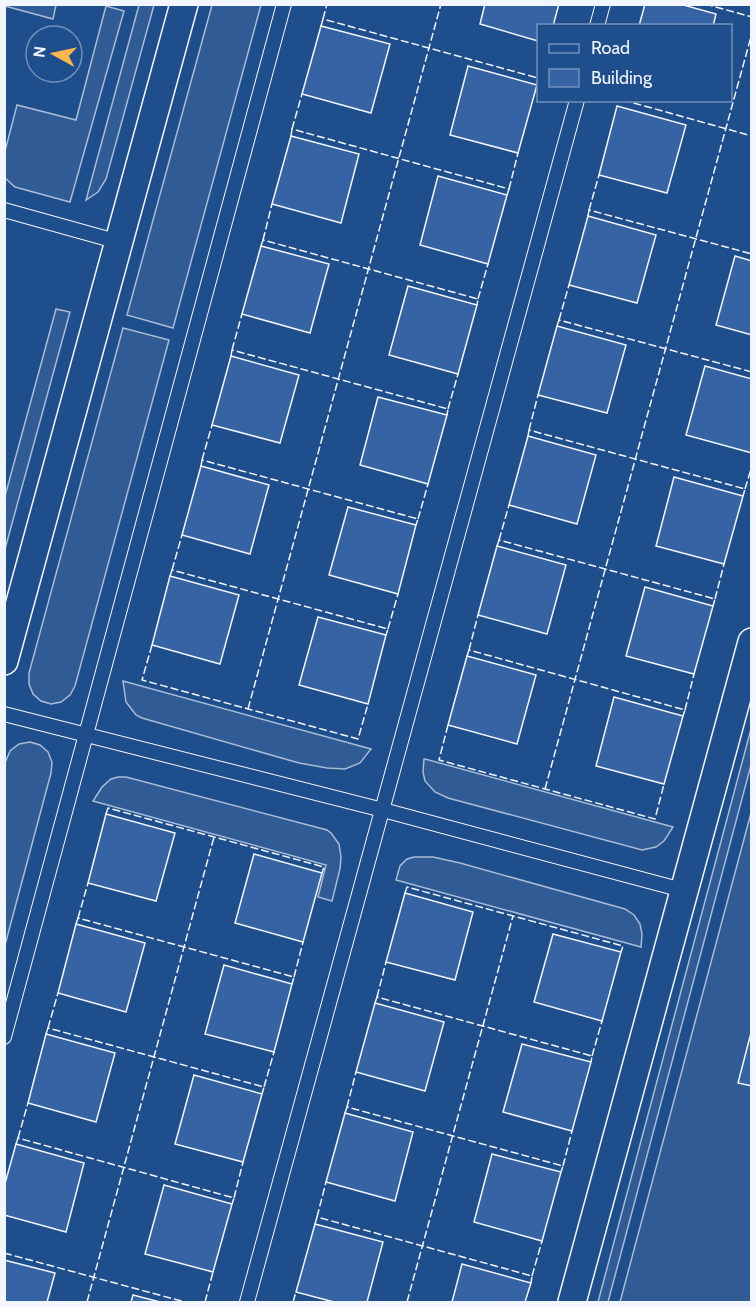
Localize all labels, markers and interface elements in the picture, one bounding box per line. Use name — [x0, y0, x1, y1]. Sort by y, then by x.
north arrow — [24, 24, 84, 84]
legend — [537, 24, 732, 102]
text: Road — [591, 37, 630, 59]
text: N — [29, 45, 50, 59]
text: Building — [591, 67, 653, 89]

